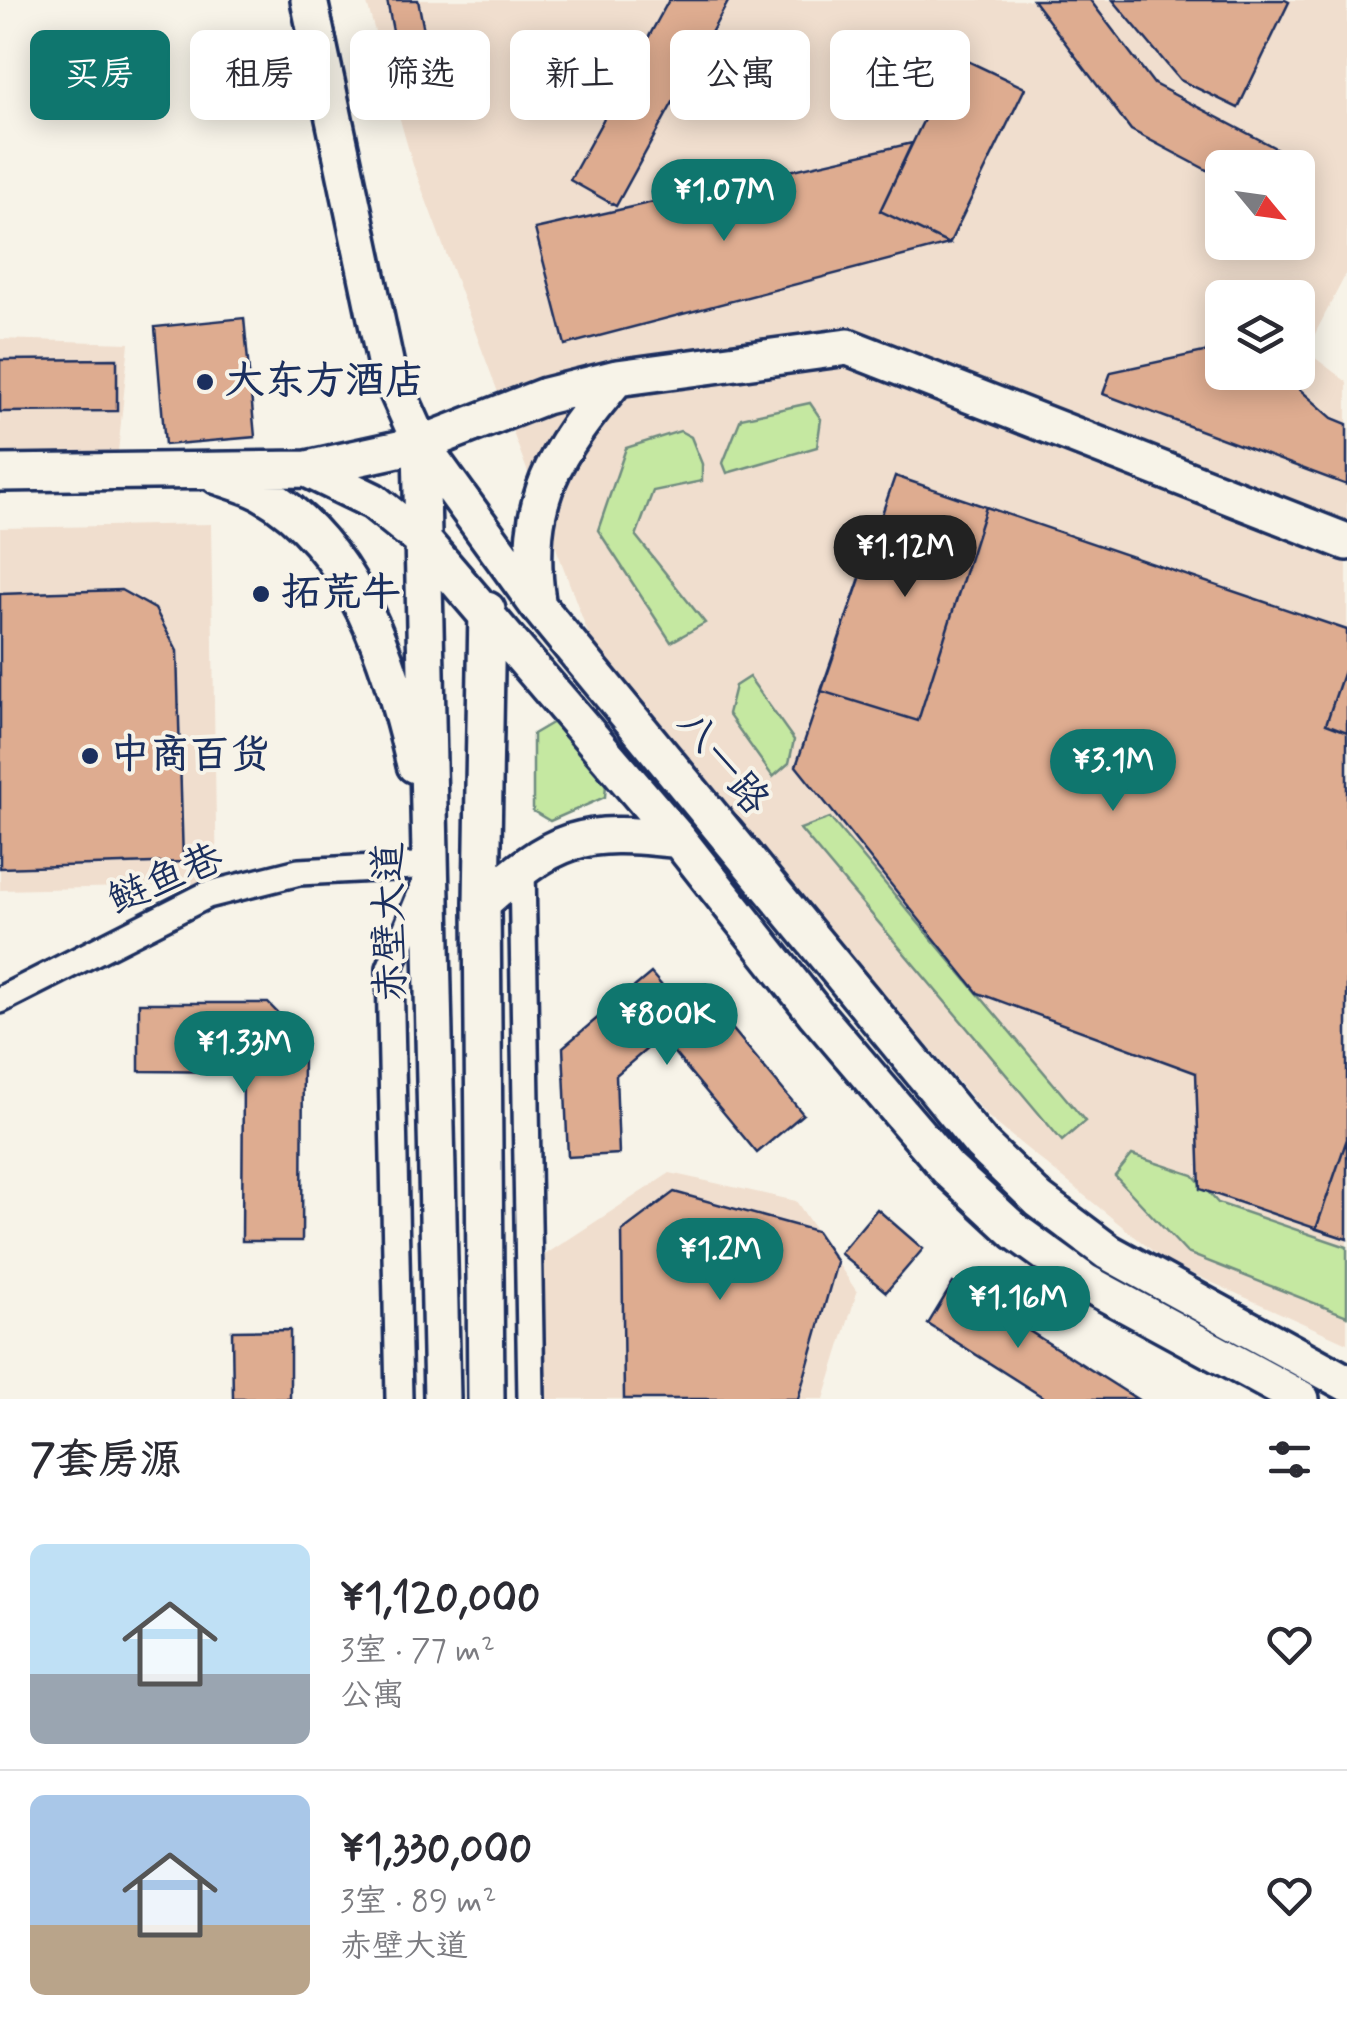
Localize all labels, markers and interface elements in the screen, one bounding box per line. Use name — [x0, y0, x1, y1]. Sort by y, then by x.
chip: 买房 — [30, 30, 170, 120]
chip: 租房 — [190, 30, 330, 120]
chip: 筛选 — [350, 30, 490, 120]
chip: 新上 — [510, 30, 650, 120]
chip: 公寓 — [670, 30, 810, 120]
chip: 住宅 — [830, 30, 970, 120]
north arrow — [1205, 150, 1315, 260]
map controls — [1205, 150, 1315, 390]
pin: ¥1.07M — [643, 159, 805, 244]
text: ¥1.07M — [673, 170, 775, 212]
button: layers — [1205, 280, 1315, 390]
place label: 大东方酒店 — [225, 356, 425, 408]
marker: 大东方酒店 — [194, 371, 216, 393]
pin: ¥1.12M — [824, 515, 986, 600]
text: ¥1.12M — [856, 526, 954, 568]
place label: 拓荒牛 — [281, 568, 401, 620]
marker: 拓荒牛 — [250, 583, 272, 605]
street label: 八一路 — [664, 700, 780, 826]
pin: ¥3.1M — [1043, 729, 1183, 814]
place label: 中商百货 — [110, 730, 270, 782]
text: ¥3.1M — [1072, 740, 1154, 782]
marker: 中商百货 — [79, 745, 101, 767]
street label: 鲢鱼巷 — [101, 833, 231, 927]
street label: 赤壁大道 — [364, 842, 418, 1002]
pin: ¥800K — [597, 983, 737, 1068]
text: ¥800K — [619, 994, 715, 1036]
pin: ¥1.33M — [163, 1011, 325, 1096]
text: ¥1.33M — [196, 1022, 292, 1064]
pin: ¥1.2M — [650, 1218, 790, 1303]
text: ¥1.2M — [678, 1229, 762, 1271]
pin: ¥1.16M — [937, 1266, 1099, 1351]
text: ¥1.16M — [968, 1277, 1068, 1319]
icon: filters — [1262, 1432, 1317, 1487]
text: 7套房源 — [30, 1434, 182, 1489]
text: ¥1,120,000 — [340, 1572, 540, 1627]
icon: home — [110, 1584, 230, 1704]
icon: heart — [1262, 1617, 1317, 1672]
text: 3室 · 77 m² — [340, 1630, 495, 1672]
text: 公寓 — [340, 1675, 404, 1717]
text: ¥1,330,000 — [340, 1823, 532, 1878]
icon: home — [110, 1835, 230, 1955]
icon: heart — [1262, 1868, 1317, 1923]
text: 3室 · 89 m² — [340, 1881, 496, 1923]
text: 赤壁大道 — [340, 1926, 468, 1968]

